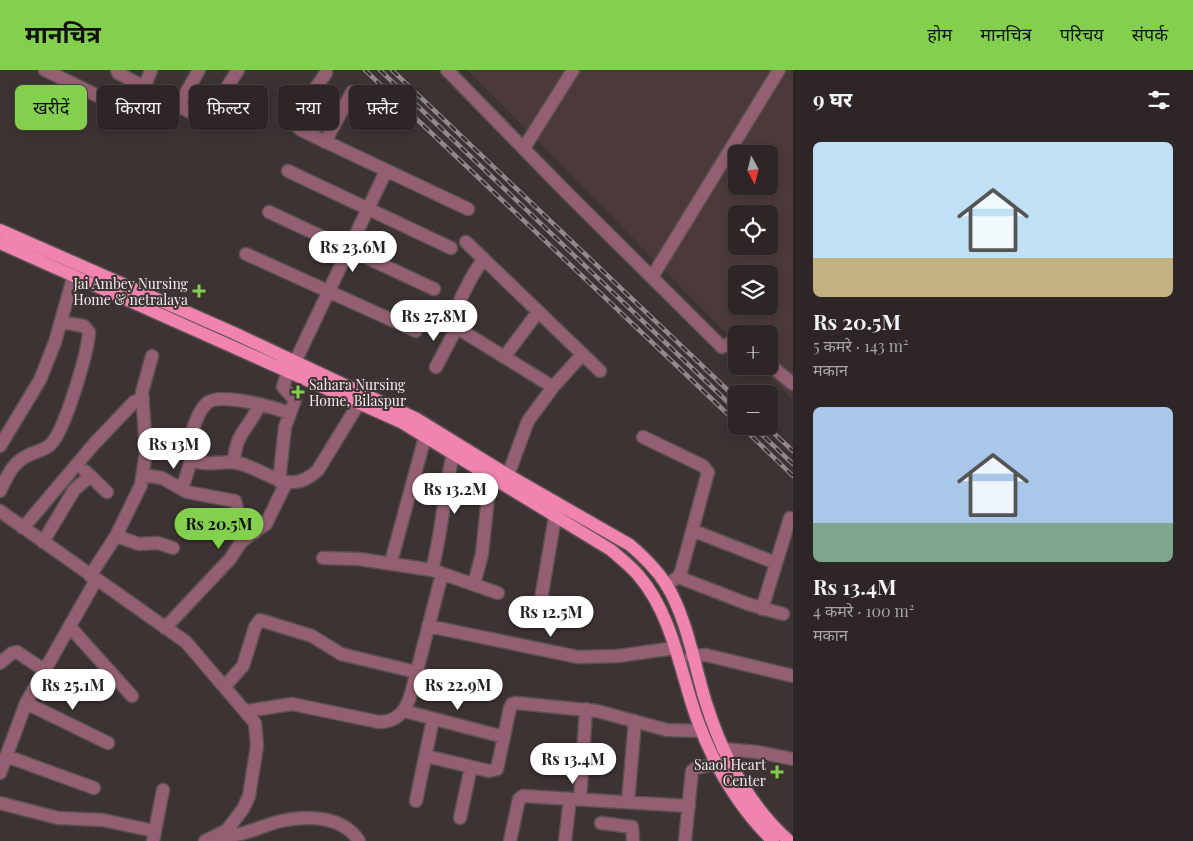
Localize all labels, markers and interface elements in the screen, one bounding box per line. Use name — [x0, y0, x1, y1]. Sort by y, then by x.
text: मानचित्र — [25, 17, 101, 49]
text: होम — [927, 22, 952, 46]
text: मानचित्र — [980, 22, 1032, 46]
text: परिचय — [1060, 22, 1104, 46]
text: संपर्क — [1132, 22, 1168, 46]
text: 9 घर — [813, 84, 852, 112]
chip: खरीदें — [15, 85, 87, 130]
chip: किराया — [97, 85, 179, 130]
chip: फ़िल्टर — [189, 85, 268, 130]
chip: नया — [278, 85, 339, 130]
chip: फ़्लैट — [349, 85, 416, 130]
icon: filters — [1145, 86, 1173, 114]
north arrow — [728, 145, 778, 195]
map controls — [728, 145, 778, 435]
icon: home — [948, 175, 1038, 265]
button: locate — [728, 205, 778, 255]
pin: Rs 23.6M — [301, 230, 405, 273]
text: Rs 23.6M — [320, 236, 386, 257]
button: layers — [728, 265, 778, 315]
place label: Jai Ambey Nursing Home & netralaya — [72, 274, 189, 309]
marker: Jai Ambey Nursing Home & netralaya — [192, 284, 206, 298]
pin: Rs 27.8M — [382, 300, 486, 342]
text: Rs 27.8M — [401, 305, 467, 326]
text: Rs 20.5M — [813, 307, 901, 335]
button: + — [728, 325, 778, 375]
text: 5 कमरे · 143 m² — [813, 335, 908, 356]
text: मकान — [813, 359, 848, 380]
place label: Sahara Nursing Home, Bilaspur — [309, 375, 407, 410]
marker: Sahara Nursing Home, Bilaspur — [291, 385, 305, 399]
button: − — [728, 385, 778, 435]
pin: Rs 13M — [133, 428, 215, 470]
text: Rs 13M — [149, 433, 199, 454]
icon: home — [948, 440, 1038, 530]
pin: Rs 13.2M — [403, 472, 507, 515]
text: Rs 13.2M — [423, 478, 487, 499]
pin: Rs 20.5M — [167, 508, 271, 550]
text: Rs 20.5M — [185, 513, 253, 534]
text: Rs 13.4M — [813, 572, 897, 600]
pin: Rs 12.5M — [499, 596, 603, 638]
text: 4 कमरे · 100 m² — [813, 600, 914, 621]
text: Rs 12.5M — [520, 601, 582, 622]
text: मकान — [813, 624, 848, 645]
pin: Rs 25.1M — [21, 668, 125, 711]
pin: Rs 22.9M — [406, 668, 510, 711]
text: Rs 25.1M — [41, 674, 105, 695]
text: Rs 22.9M — [425, 674, 491, 695]
pin: Rs 13.4M — [521, 742, 625, 785]
text: Rs 13.4M — [541, 748, 605, 769]
place label: Saaol Heart Center — [694, 755, 767, 790]
marker: Saaol Heart Center — [770, 765, 784, 779]

